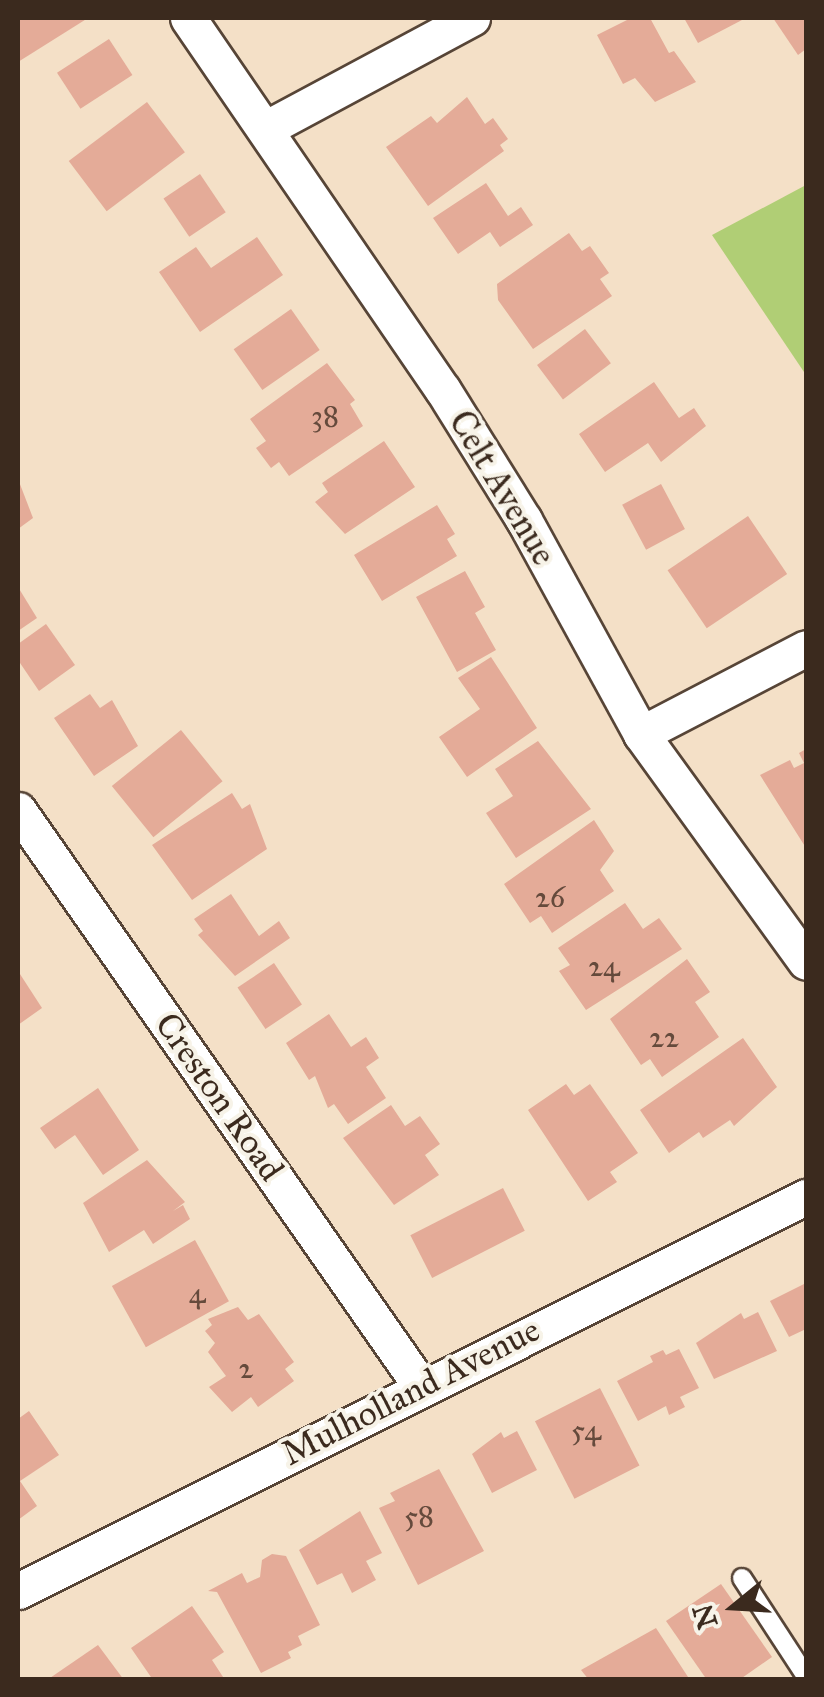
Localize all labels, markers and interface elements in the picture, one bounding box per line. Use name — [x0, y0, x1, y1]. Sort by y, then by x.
house number: 38 — [311, 398, 339, 434]
street label: Celt Avenue — [440, 403, 564, 573]
house number: 26 — [535, 879, 565, 915]
house number: 24 — [588, 948, 620, 984]
street label: Creston Road — [146, 1005, 292, 1189]
house number: 22 — [649, 1019, 679, 1055]
house number: 4 — [189, 1275, 205, 1311]
street label: Mulholland Avenue — [275, 1309, 547, 1475]
house number: 2 — [239, 1350, 253, 1386]
house number: 54 — [571, 1412, 601, 1448]
house number: 58 — [404, 1498, 434, 1534]
north arrow — [684, 1557, 784, 1657]
text: N — [685, 1600, 725, 1633]

